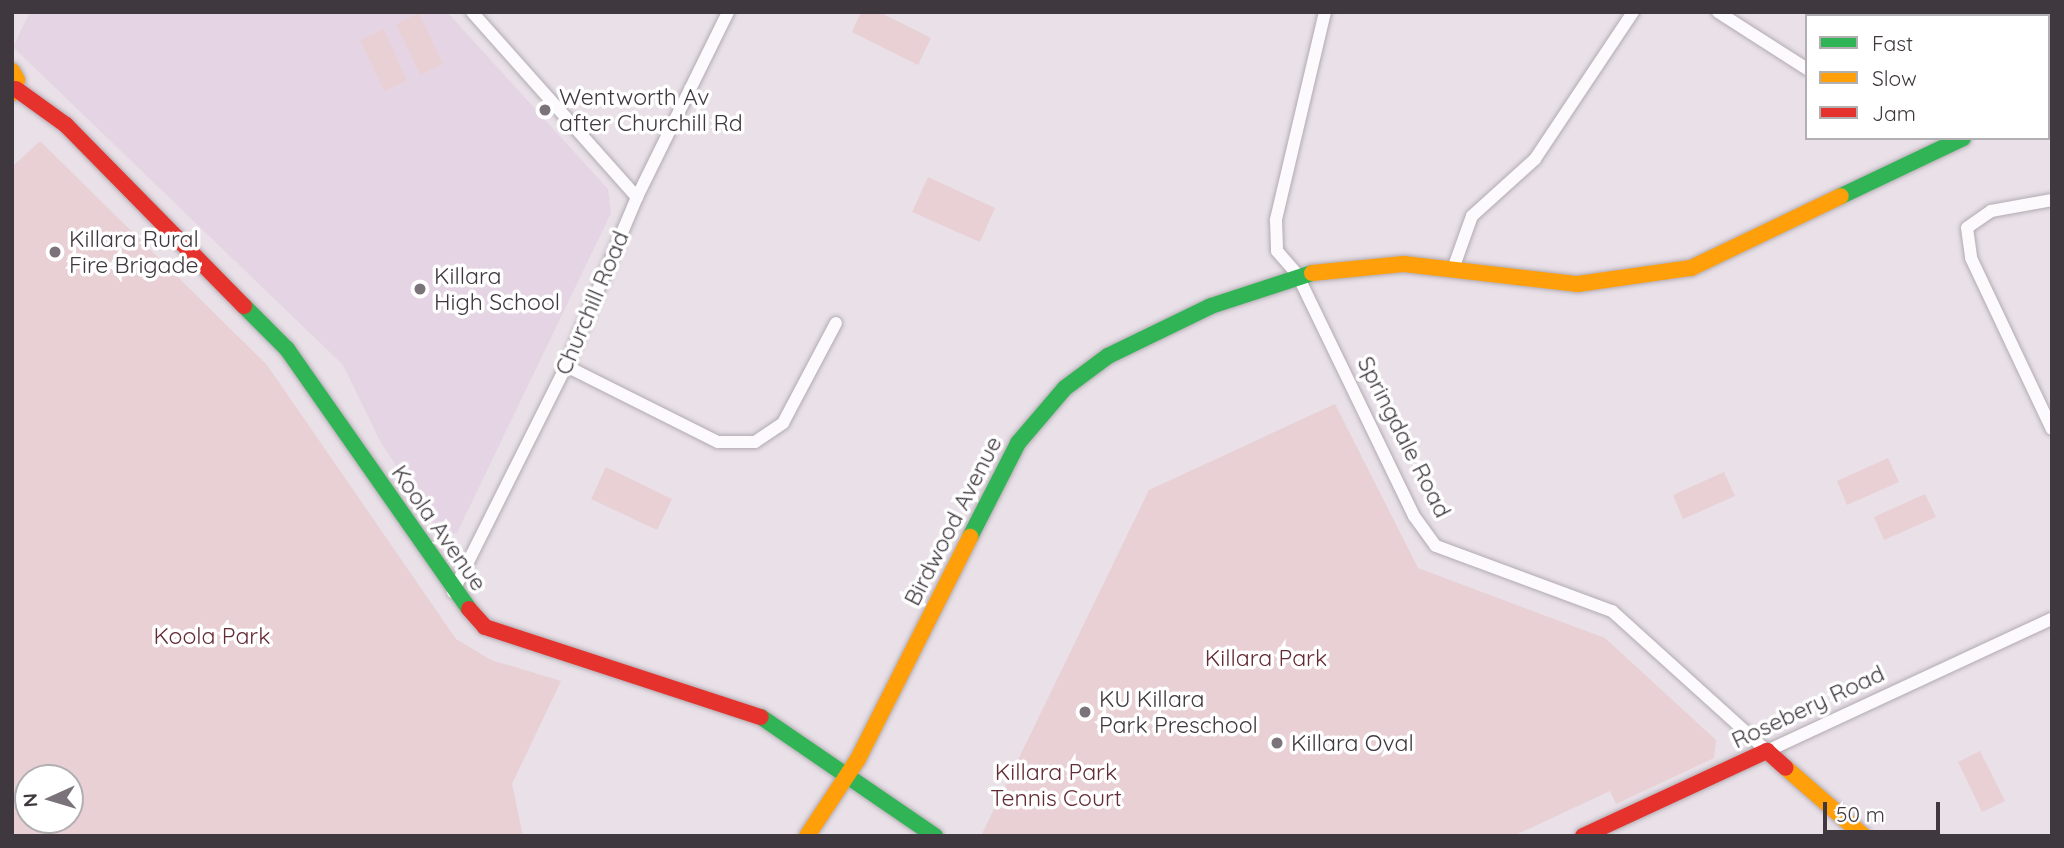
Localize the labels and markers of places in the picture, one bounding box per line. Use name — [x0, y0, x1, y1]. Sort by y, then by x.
place label: Wentworth Av after Churchill Rd — [559, 83, 743, 137]
marker: Wentworth Av after Churchill Rd — [537, 102, 553, 118]
place label: Killara Rural Fire Brigade — [69, 225, 199, 279]
marker: Killara Rural Fire Brigade — [47, 244, 63, 260]
place label: Killara High School — [434, 262, 560, 316]
marker: Killara High School — [412, 281, 428, 297]
place label: KU Killara Park Preschool — [1099, 685, 1258, 739]
marker: KU Killara Park Preschool — [1077, 704, 1093, 720]
place label: Killara Oval — [1291, 729, 1414, 757]
marker: Killara Oval — [1269, 735, 1285, 751]

